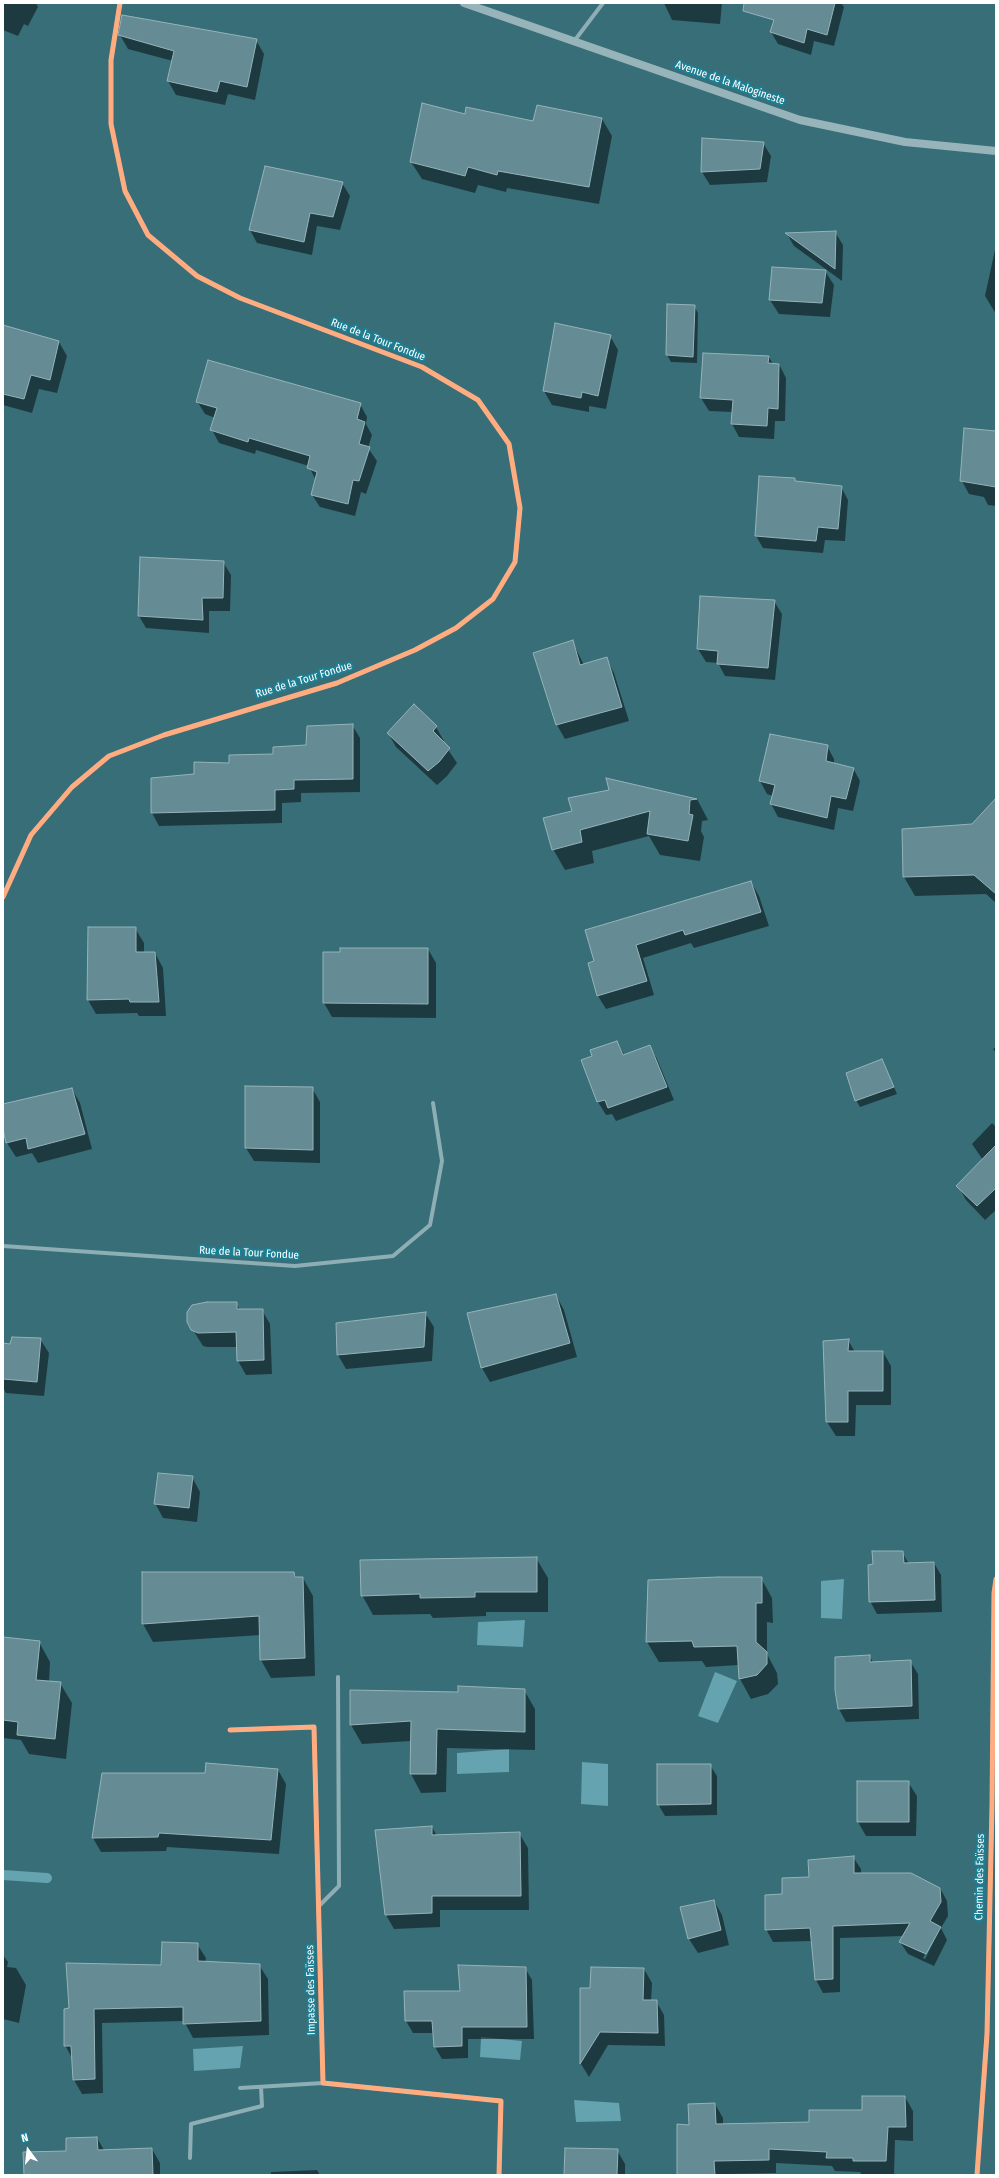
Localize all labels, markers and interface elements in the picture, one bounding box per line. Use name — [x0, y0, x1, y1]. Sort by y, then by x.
street label: Avenue de la Malogineste — [674, 58, 786, 108]
street label: Rue de la Tour Fondue — [329, 316, 427, 364]
street label: Rue de la Tour Fondue — [254, 659, 354, 701]
street label: Rue de la Tour Fondue — [199, 1244, 299, 1262]
street label: Chemin des Faïsses — [973, 1834, 987, 1920]
street label: Impasse des Faïsses — [304, 1945, 318, 2035]
north arrow — [8, 2130, 48, 2170]
text: N — [20, 2131, 30, 2145]

